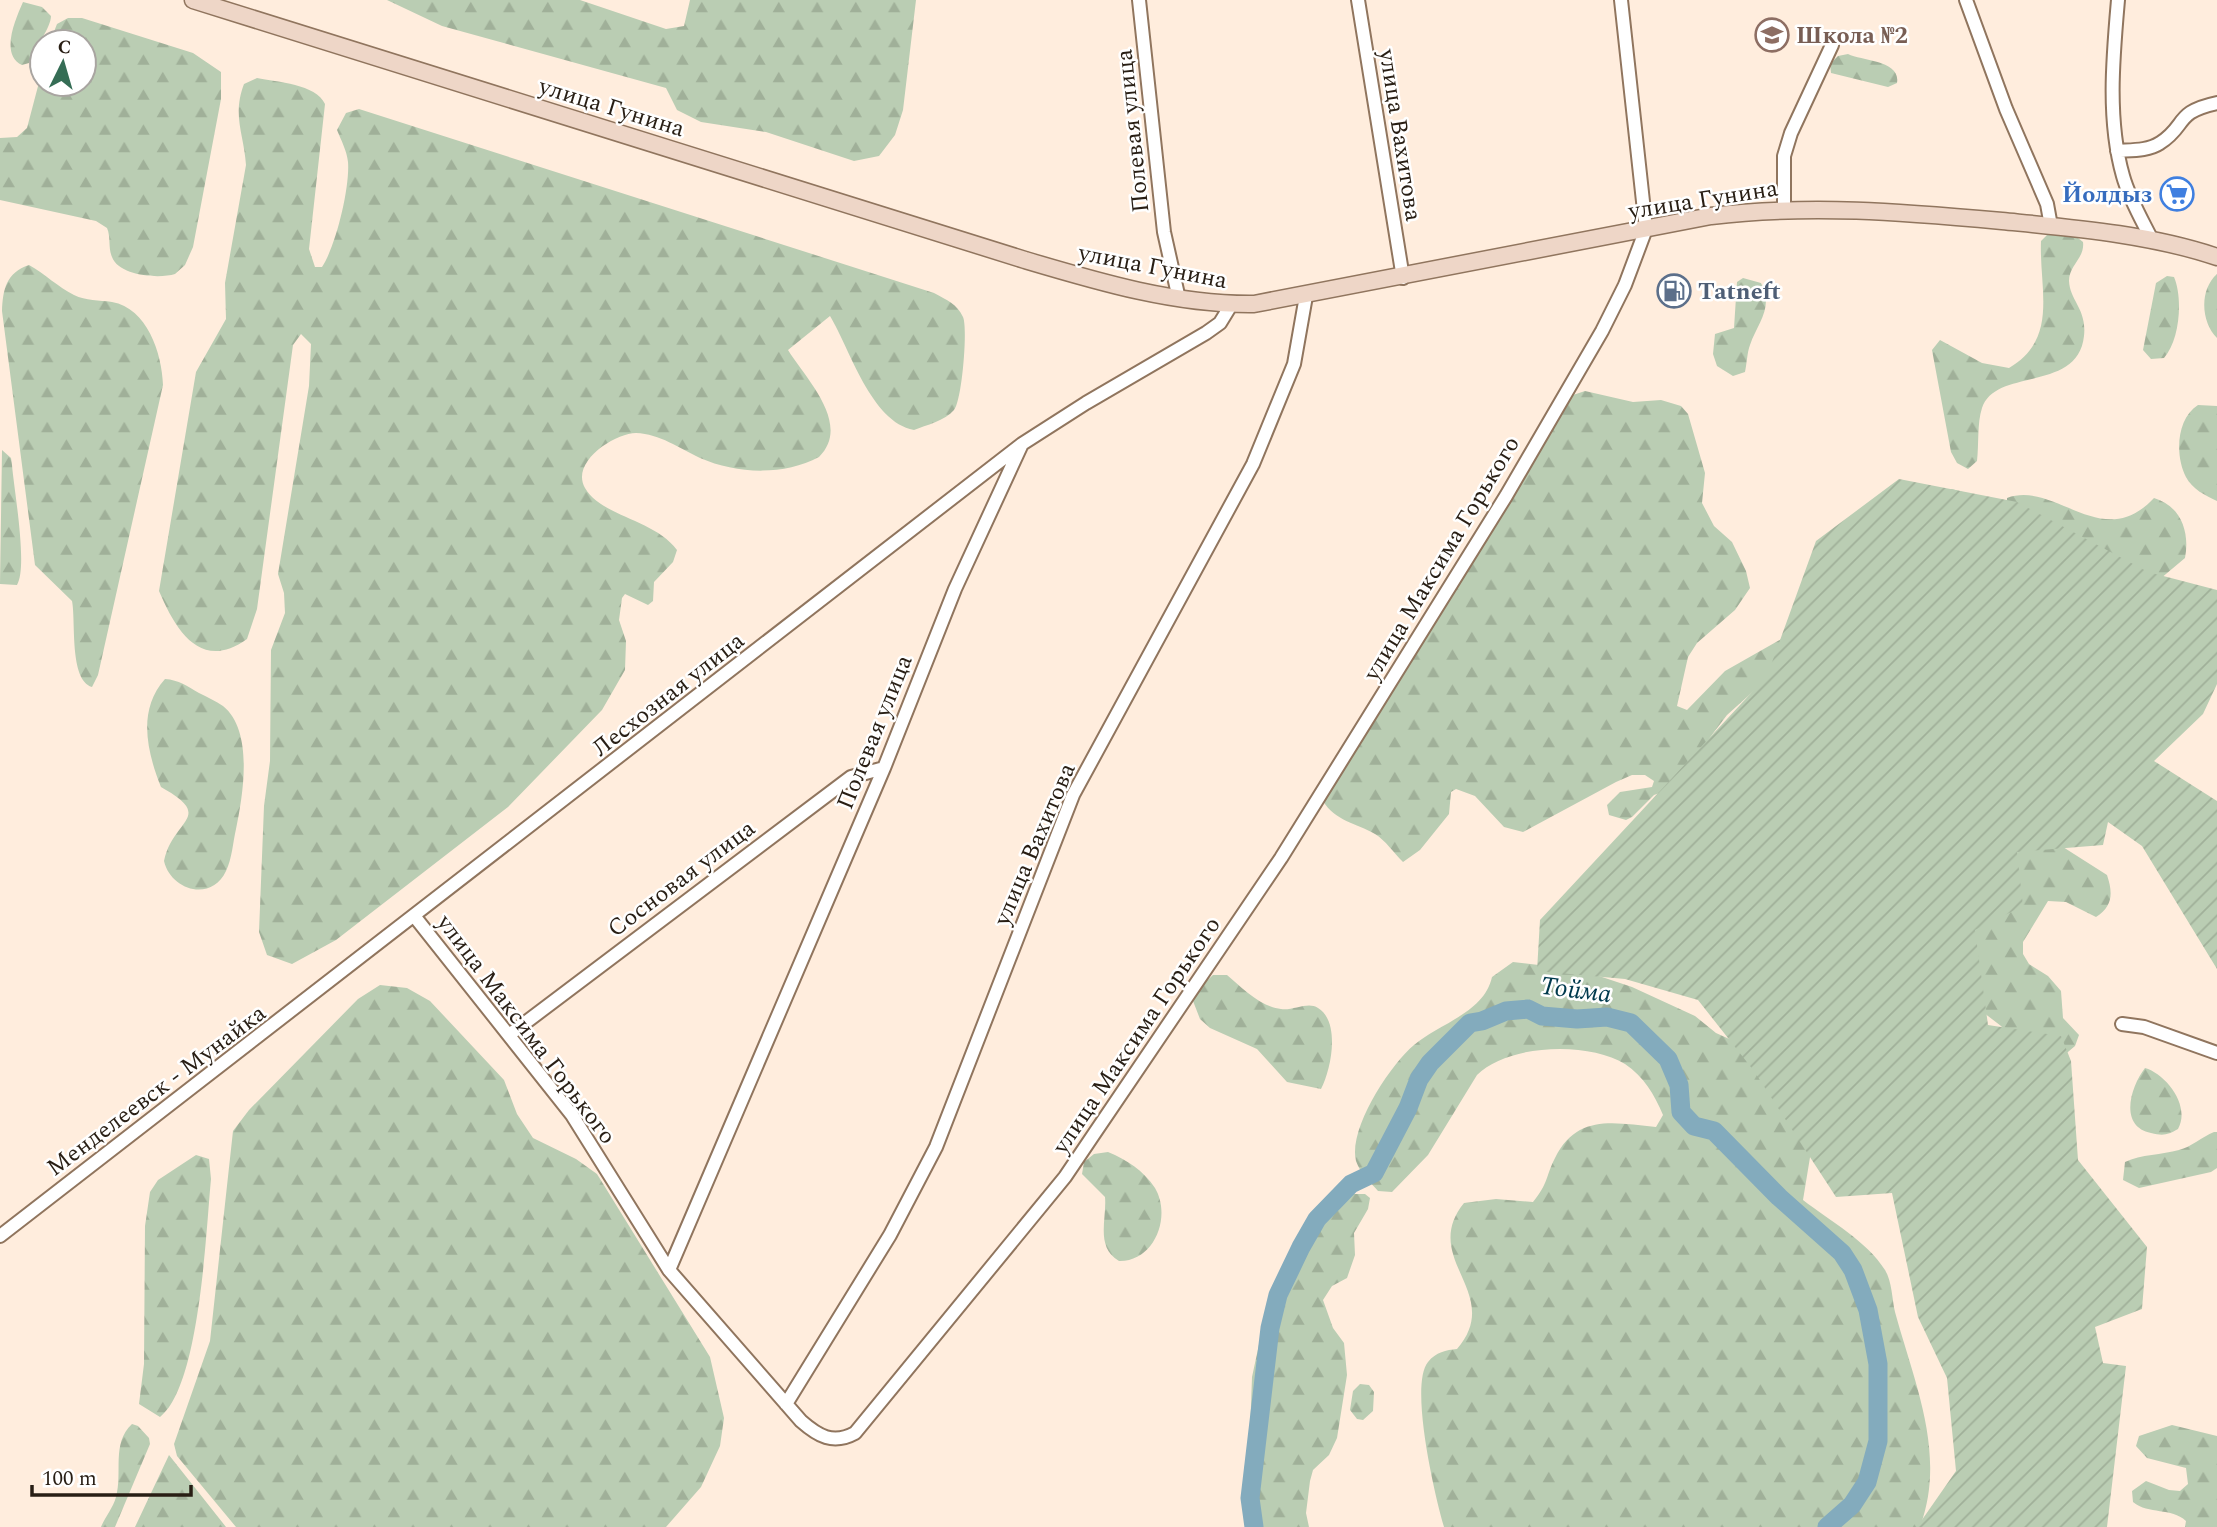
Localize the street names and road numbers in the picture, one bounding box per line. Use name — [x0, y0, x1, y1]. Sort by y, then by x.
street label: улица Вахитова — [1368, 46, 1431, 224]
street label: Полевая улица — [1106, 47, 1159, 214]
street label: улица Гунина — [533, 68, 689, 147]
street label: улица Гунина — [1625, 170, 1781, 230]
street label: улица Гунина — [1074, 235, 1231, 299]
street label: улица Максима Горького — [1354, 429, 1529, 689]
street label: Лесхозная улица — [585, 624, 753, 766]
street label: Полевая улица — [827, 649, 922, 815]
street label: улица Вахитова — [984, 757, 1086, 932]
street label: Сосновая улица — [600, 811, 763, 946]
street label: улица Максима Горького — [427, 906, 625, 1152]
street label: улица Максима Горького — [1043, 909, 1230, 1163]
street label: Менделеевск - Мунайка — [39, 996, 274, 1186]

